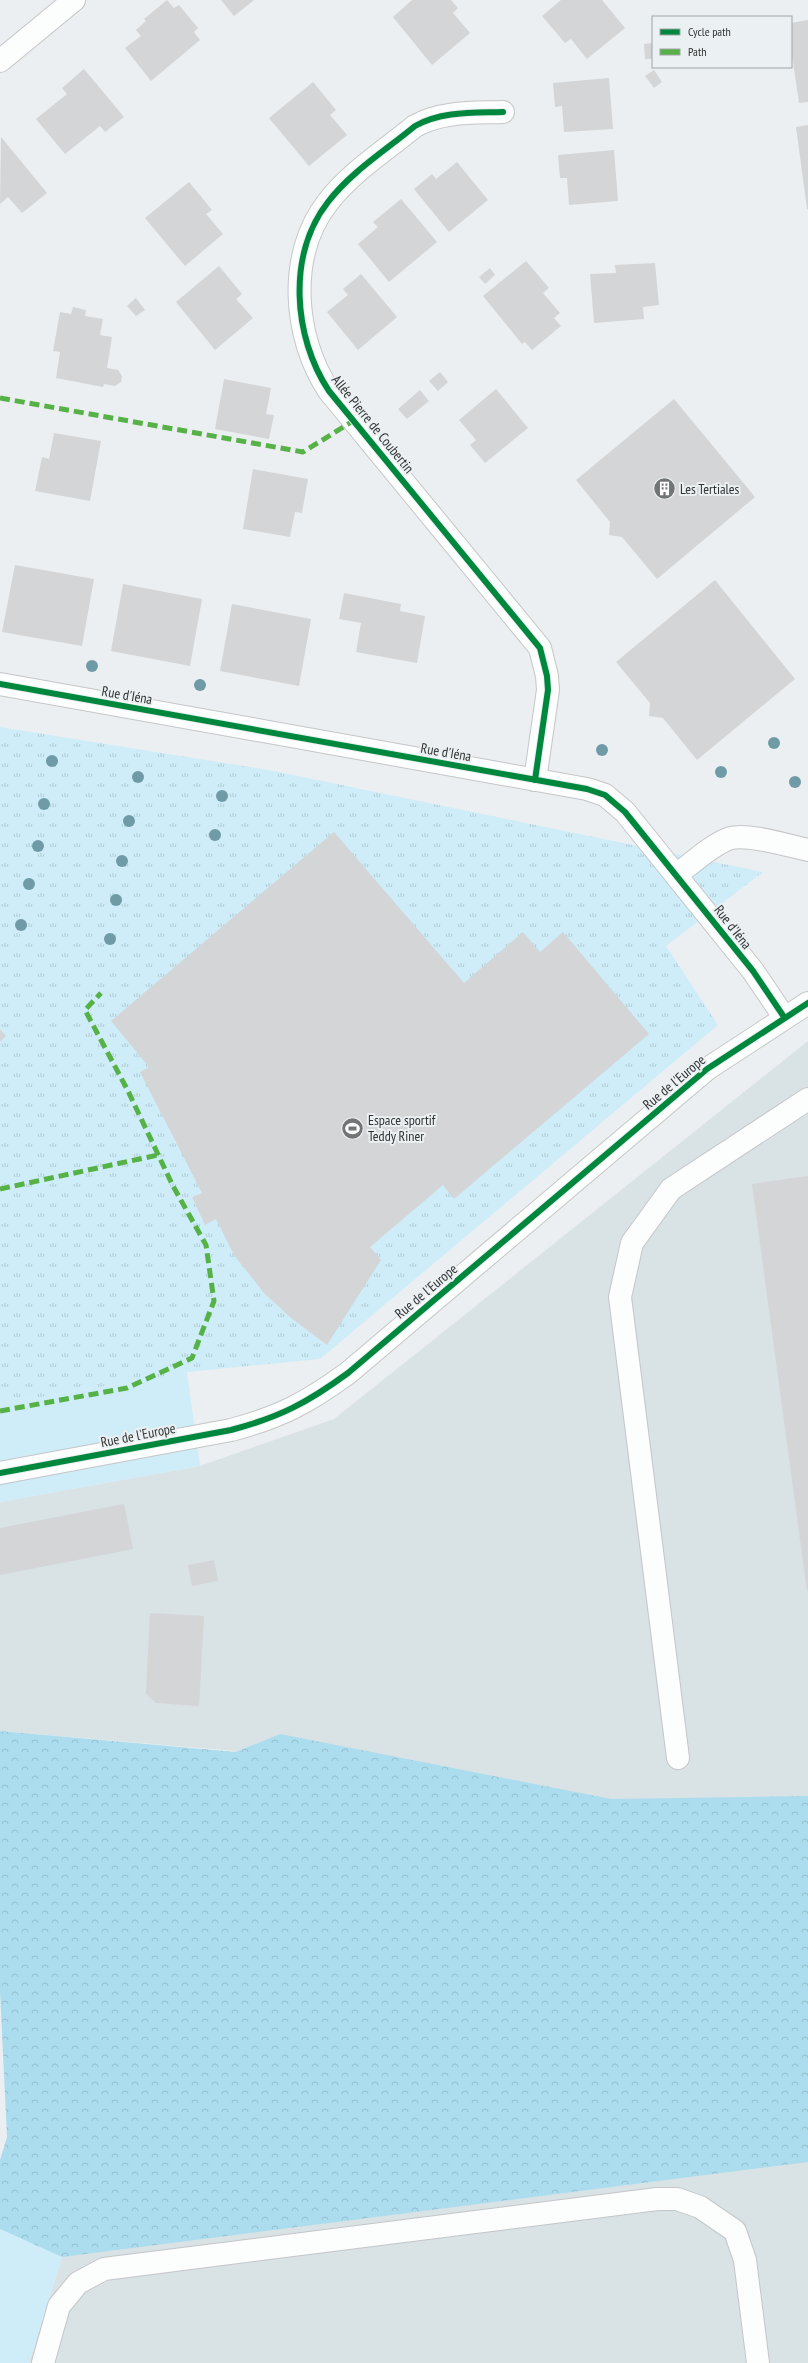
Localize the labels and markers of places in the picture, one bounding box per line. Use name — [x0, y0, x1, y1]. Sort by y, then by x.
building icon: Les Tertiales — [652, 476, 678, 502]
place label: Les Tertiales — [680, 480, 740, 498]
place label: Espace sportif Teddy Riner — [368, 1111, 436, 1145]
sports icon: Espace sportif Teddy Riner — [340, 1115, 366, 1141]

